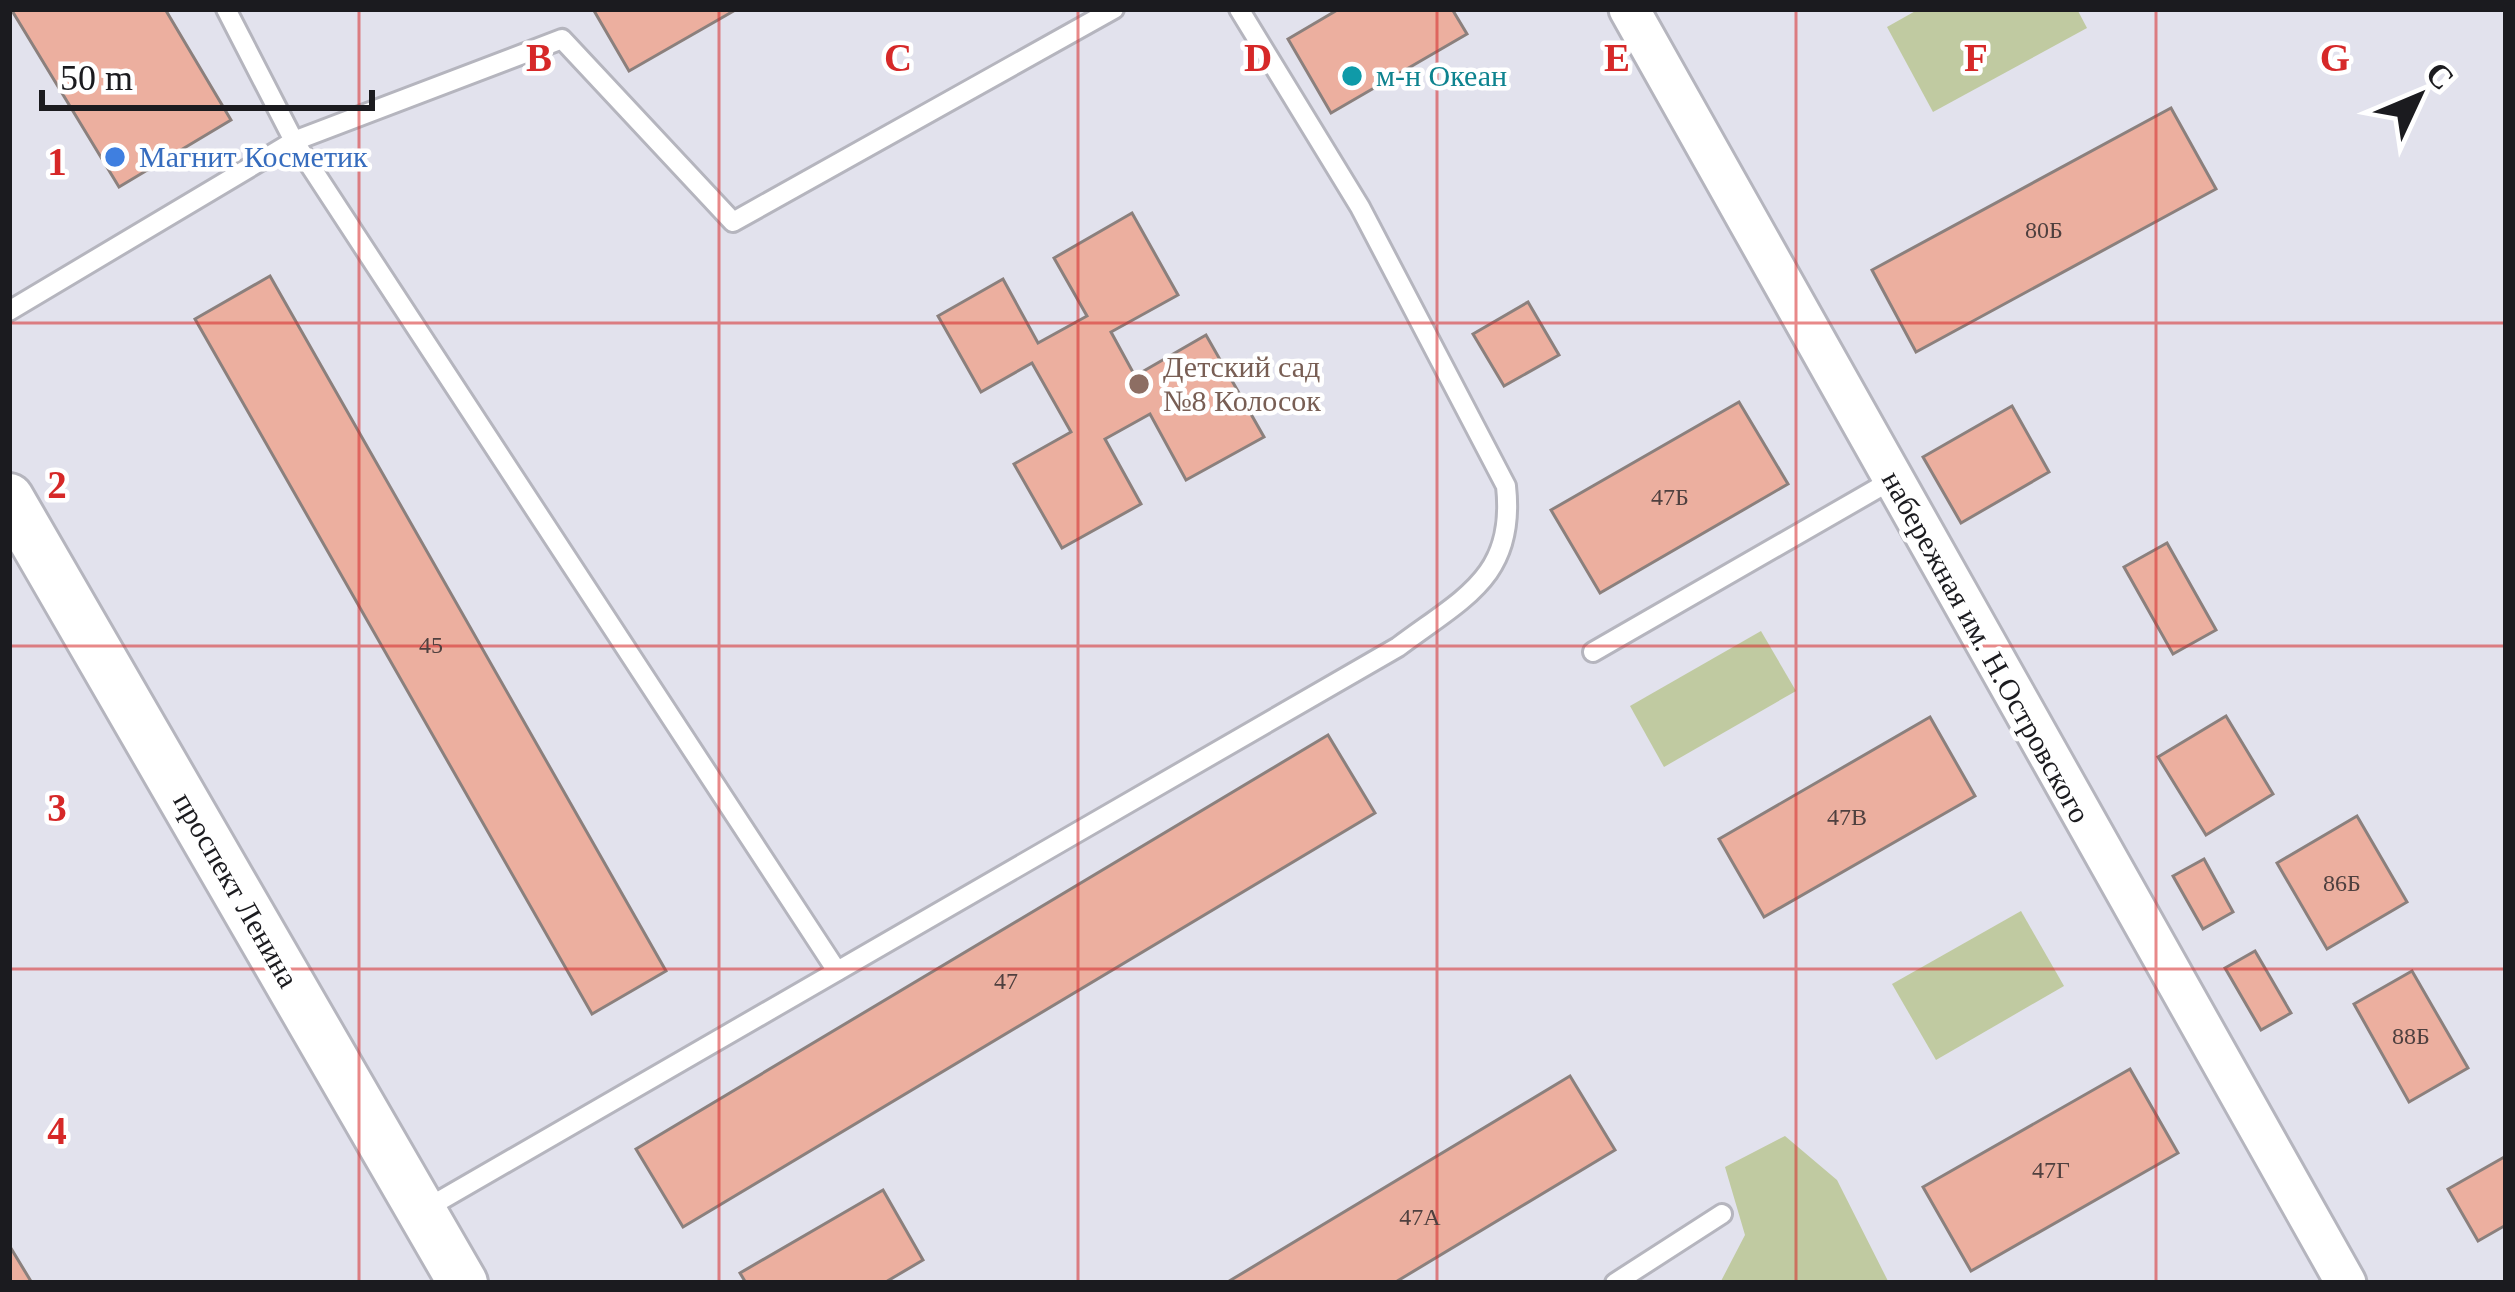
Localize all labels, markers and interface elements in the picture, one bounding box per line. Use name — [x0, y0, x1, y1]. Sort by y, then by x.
scale bar — [42, 36, 372, 110]
text: B — [526, 36, 552, 79]
text: C — [884, 36, 912, 79]
text: D — [1244, 36, 1272, 79]
text: E — [1604, 36, 1630, 79]
text: F — [1964, 36, 1988, 79]
text: G — [2320, 36, 2350, 79]
north arrow — [2359, 36, 2479, 156]
text: С — [2419, 55, 2461, 97]
text: 50 m — [60, 58, 133, 98]
place label: м-н Океан — [1376, 59, 1507, 92]
marker: м-н Океан — [1339, 63, 1365, 89]
text: 1 — [47, 140, 67, 183]
place label: Магнит Косметик — [139, 140, 368, 173]
marker: Магнит Косметик — [102, 144, 128, 170]
house number: 80Б — [2025, 217, 2063, 243]
place label: Детский сад №8 Колосок — [1163, 350, 1321, 417]
marker: Детский сад №8 Колосок — [1126, 371, 1152, 397]
text: 2 — [47, 463, 67, 506]
street label: набережная им. Н.Островского — [1876, 465, 2097, 828]
house number: 47Б — [1651, 484, 1689, 510]
house number: 45 — [419, 632, 443, 658]
text: 3 — [47, 786, 67, 829]
street label: проспект Ленина — [167, 787, 306, 993]
house number: 47В — [1827, 804, 1867, 830]
house number: 86Б — [2323, 870, 2361, 896]
house number: 47 — [994, 968, 1018, 994]
house number: 88Б — [2392, 1023, 2430, 1049]
text: 4 — [47, 1109, 67, 1152]
house number: 47Г — [2032, 1157, 2070, 1183]
house number: 47А — [1399, 1204, 1441, 1230]

